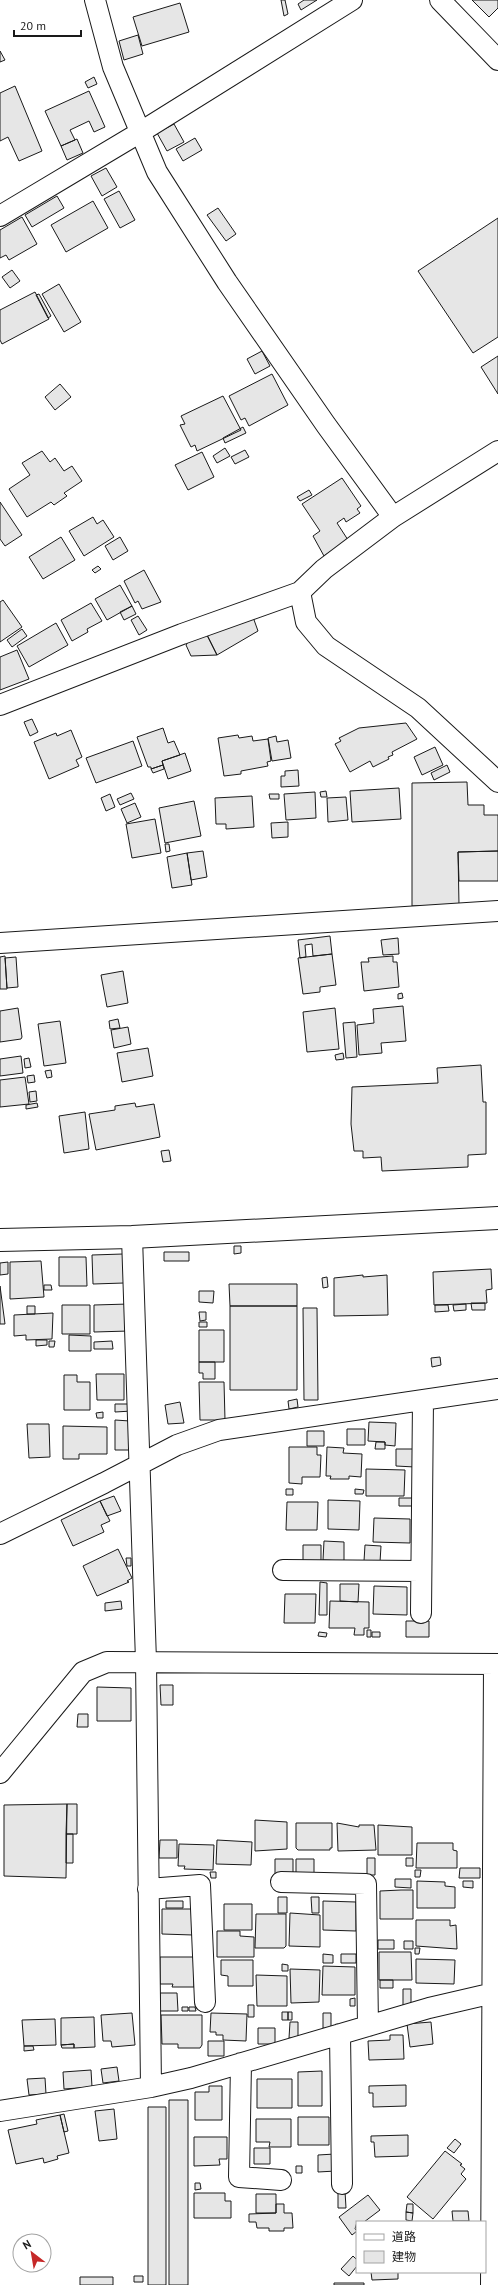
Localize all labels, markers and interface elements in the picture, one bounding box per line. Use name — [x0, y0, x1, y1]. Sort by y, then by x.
scale bar — [14, 12, 81, 38]
text: 20 m — [20, 18, 46, 33]
legend — [356, 2221, 486, 2273]
text: 道路 — [392, 2229, 416, 2244]
north arrow — [12, 2233, 52, 2273]
text: N — [20, 2237, 34, 2252]
text: 建物 — [392, 2249, 416, 2264]

